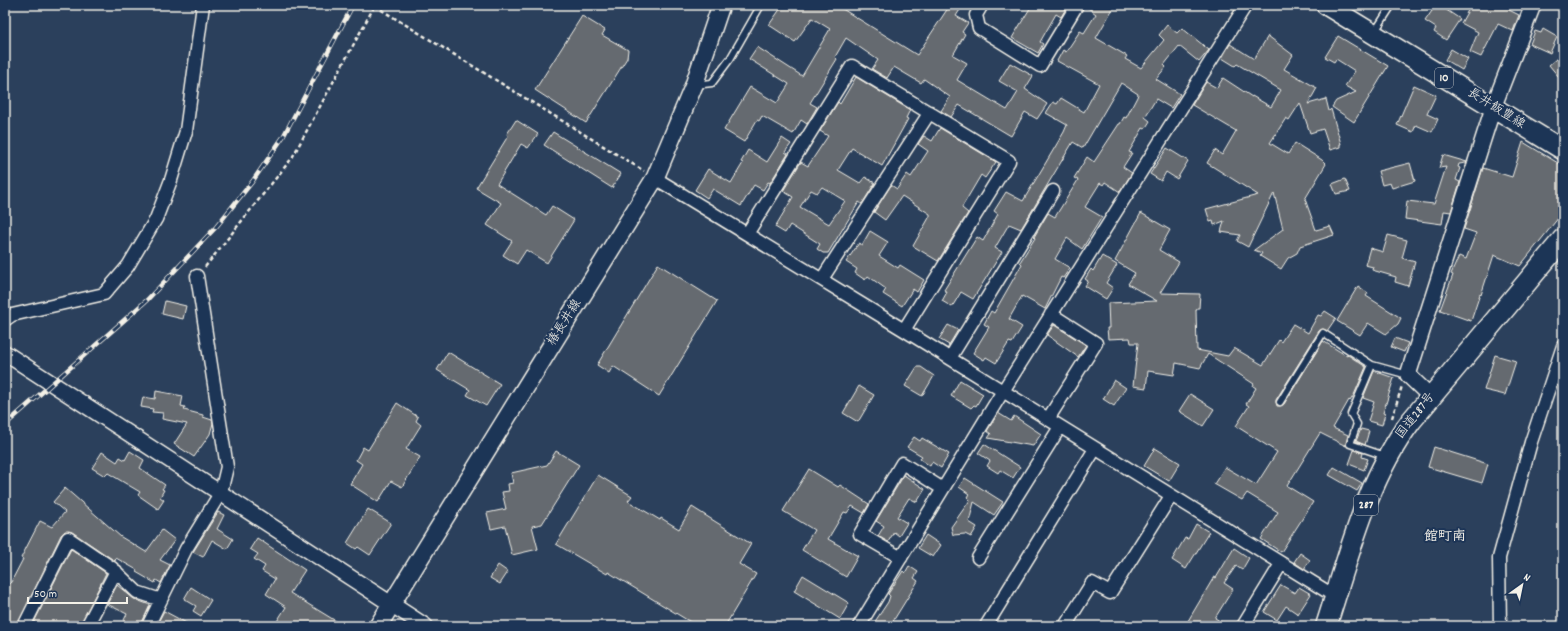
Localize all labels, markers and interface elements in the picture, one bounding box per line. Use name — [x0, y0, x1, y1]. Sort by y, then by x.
road number: 10 — [1435, 68, 1453, 88]
street label: 長井飯豊線 — [1463, 84, 1529, 135]
street label: 椿長井線 — [543, 295, 587, 350]
street label: 国道287号 — [1392, 389, 1440, 443]
road number: 287 — [1354, 495, 1378, 515]
district label: 館町南 — [1424, 527, 1466, 547]
north arrow — [1502, 565, 1542, 605]
text: N — [1520, 570, 1533, 587]
scale bar — [28, 579, 127, 605]
text: 50 m — [34, 586, 57, 603]

